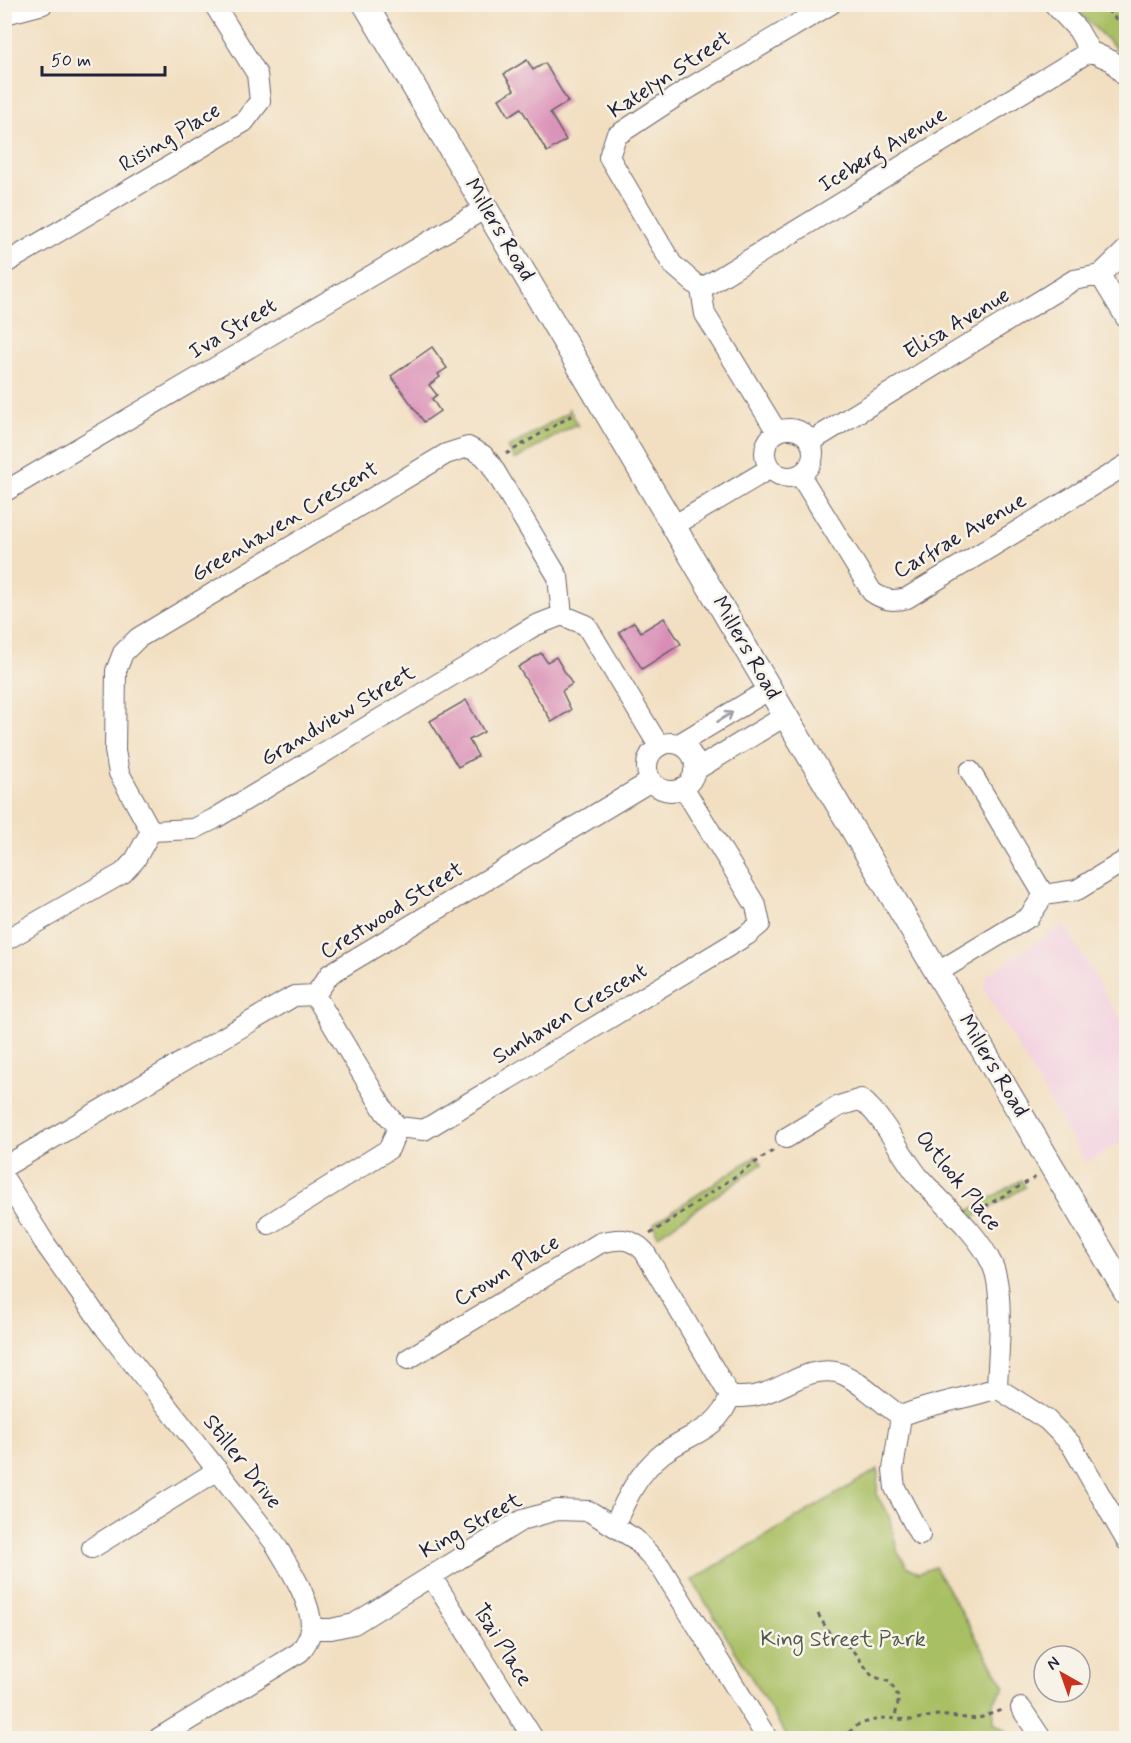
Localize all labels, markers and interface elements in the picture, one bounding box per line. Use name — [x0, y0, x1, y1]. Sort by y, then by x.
street label: Katelyn Street — [603, 25, 737, 125]
scale bar — [42, 39, 165, 77]
text: 50 m — [51, 49, 91, 73]
street label: Rising Place — [114, 97, 226, 180]
street label: Iceberg Avenue — [814, 101, 954, 202]
street label: Millers Road — [457, 173, 541, 287]
street label: Elisa Avenue — [899, 281, 1015, 367]
street label: Iva Street — [184, 292, 282, 366]
street label: Greenhaven Crescent — [186, 455, 384, 589]
street label: Carfrae Avenue — [888, 487, 1032, 585]
street label: Millers Road — [705, 591, 787, 705]
street label: Grandview Street — [256, 659, 420, 773]
one-way arrow — [716, 711, 733, 723]
street label: Crestwood Street — [315, 856, 469, 966]
street label: Sunhaven Crescent — [488, 957, 652, 1071]
street label: Millers Road — [951, 1009, 1035, 1123]
street label: Outlook Place — [909, 1125, 1007, 1237]
street label: Crown Place — [449, 1229, 565, 1313]
street label: Stiller Drive — [196, 1409, 288, 1515]
street label: King Street — [415, 1486, 528, 1568]
street label: Tsai Place — [466, 1598, 538, 1692]
park label: King Street Park — [760, 1626, 926, 1657]
north arrow — [1032, 1644, 1092, 1704]
text: N — [1042, 1652, 1064, 1675]

